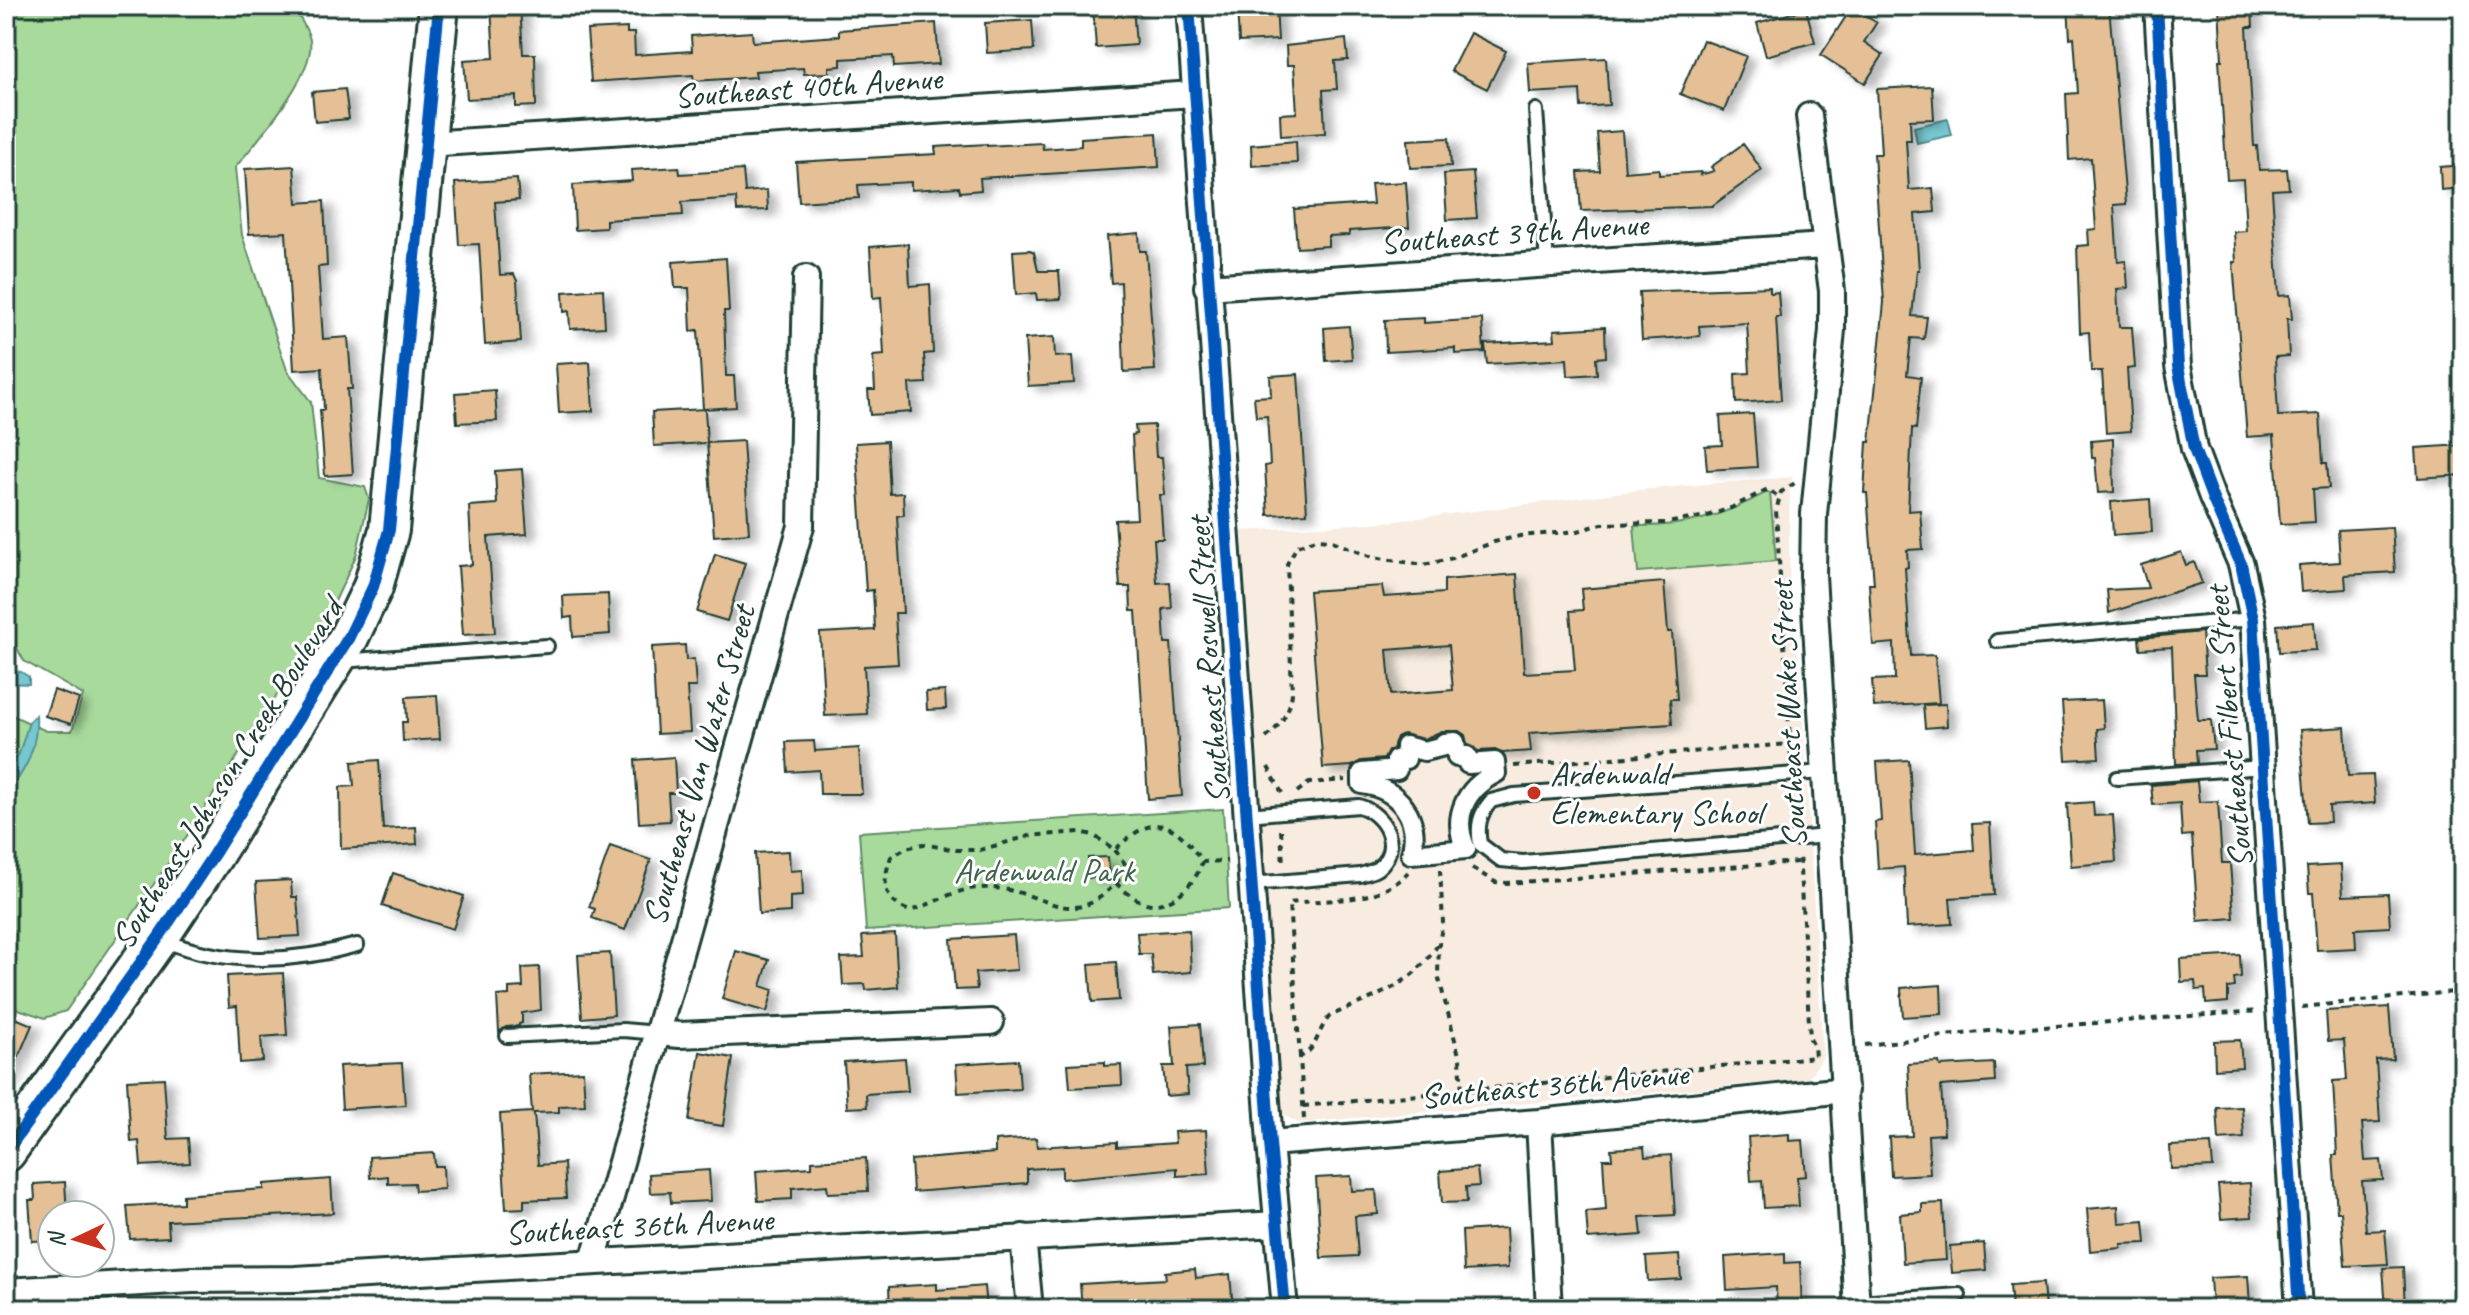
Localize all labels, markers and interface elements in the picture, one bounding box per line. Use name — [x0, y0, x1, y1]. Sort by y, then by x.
street label: Southeast 40th Avenue — [673, 56, 945, 117]
street label: Southeast 39th Avenue — [1379, 202, 1651, 263]
street label: Southeast Roswell Street — [1176, 511, 1239, 805]
street label: Southeast Wake Street — [1759, 575, 1816, 849]
street label: Southeast Filbert Street — [2194, 580, 2262, 870]
street label: Southeast Johnson Creek Boulevard — [101, 585, 355, 957]
street label: Southeast Van Water Street — [632, 597, 766, 930]
place label: Ardenwald Elementary School — [1550, 752, 1769, 834]
marker: Ardenwald Elementary School — [1525, 784, 1543, 802]
park label: Ardenwald Park — [954, 849, 1137, 892]
street label: Southeast 36th Avenue — [1419, 1051, 1691, 1118]
street label: Southeast 36th Avenue — [504, 1197, 776, 1254]
north arrow — [36, 1199, 116, 1279]
text: N — [42, 1229, 71, 1248]

